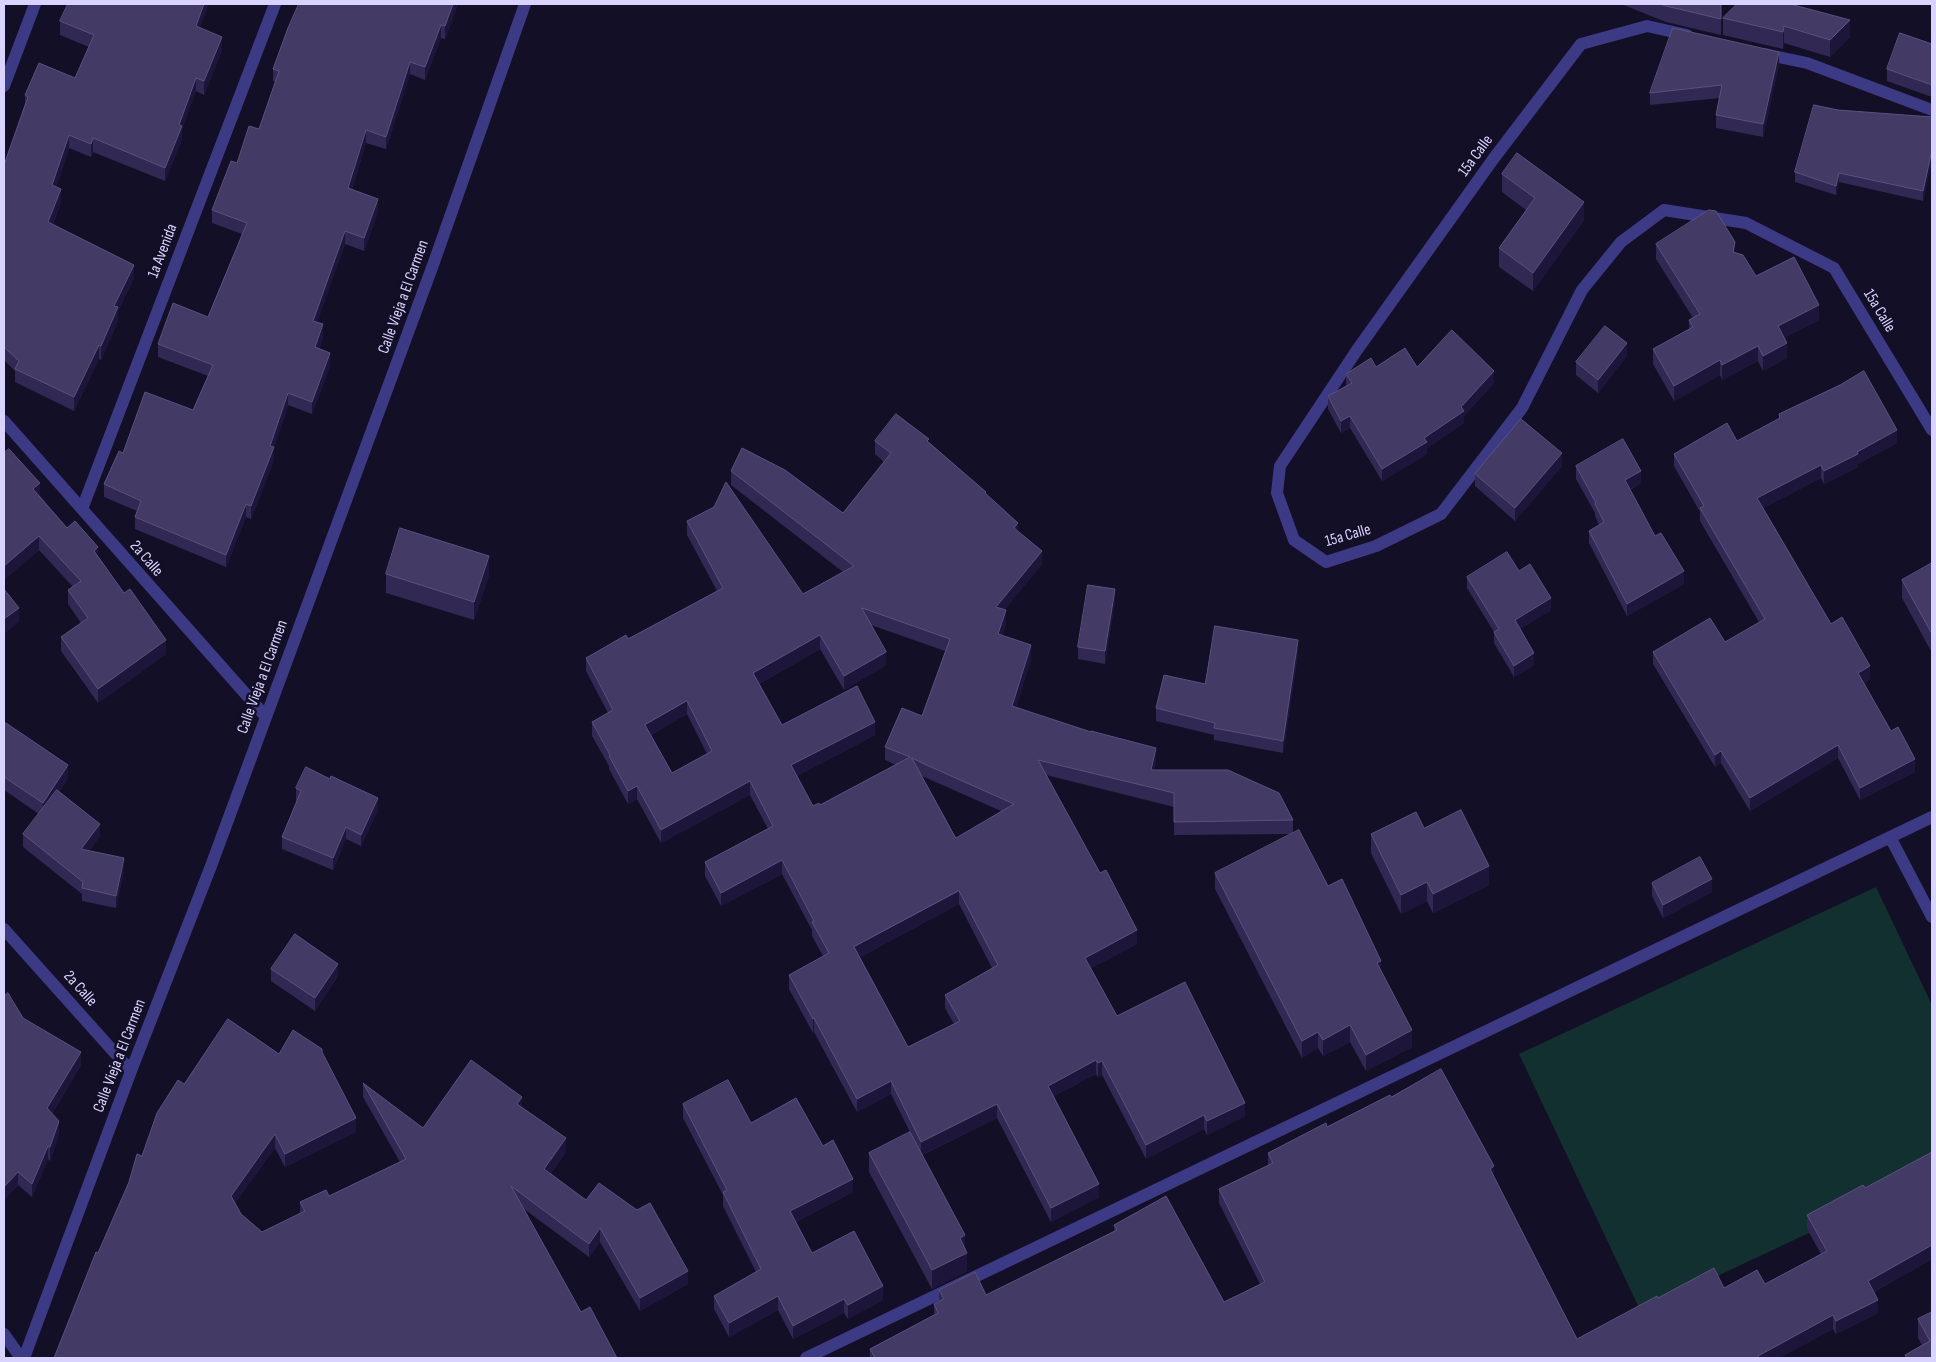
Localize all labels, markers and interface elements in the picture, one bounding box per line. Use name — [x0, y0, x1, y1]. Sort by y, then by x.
street label: 15a Calle — [1454, 131, 1498, 181]
street label: 1a Avenida — [144, 221, 182, 281]
street label: Calle Vieja a El Carmen — [375, 238, 433, 356]
street label: 15a Calle — [1859, 286, 1899, 336]
street label: 15a Calle — [1323, 520, 1373, 552]
street label: 2a Calle — [125, 537, 167, 581]
street label: Calle Vieja a El Carmen — [234, 618, 292, 736]
street label: 2a Calle — [59, 967, 101, 1011]
street label: Calle Vieja a El Carmen — [90, 997, 150, 1115]

